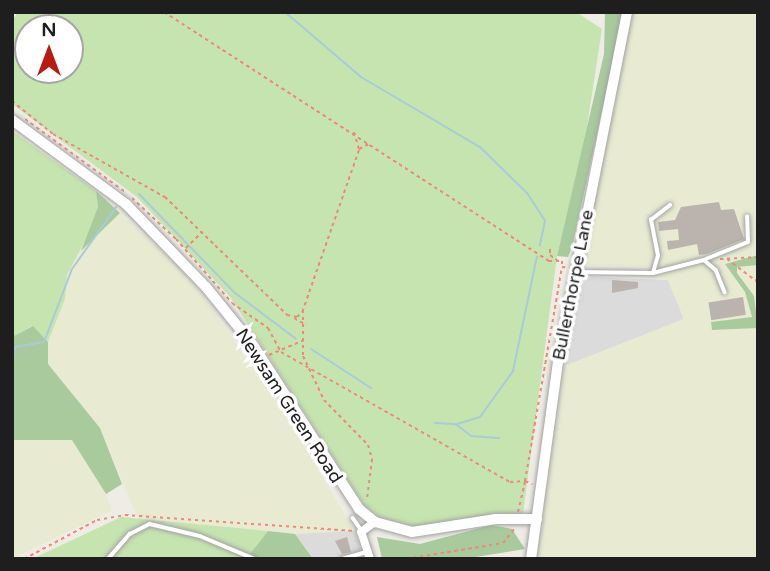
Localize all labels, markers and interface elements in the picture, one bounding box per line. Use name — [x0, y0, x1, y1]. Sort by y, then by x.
north arrow — [14, 14, 84, 84]
text: N — [41, 19, 57, 41]
street label: Bullerthorpe Lane — [548, 208, 598, 362]
street label: Newsam Green Road — [231, 325, 347, 487]

